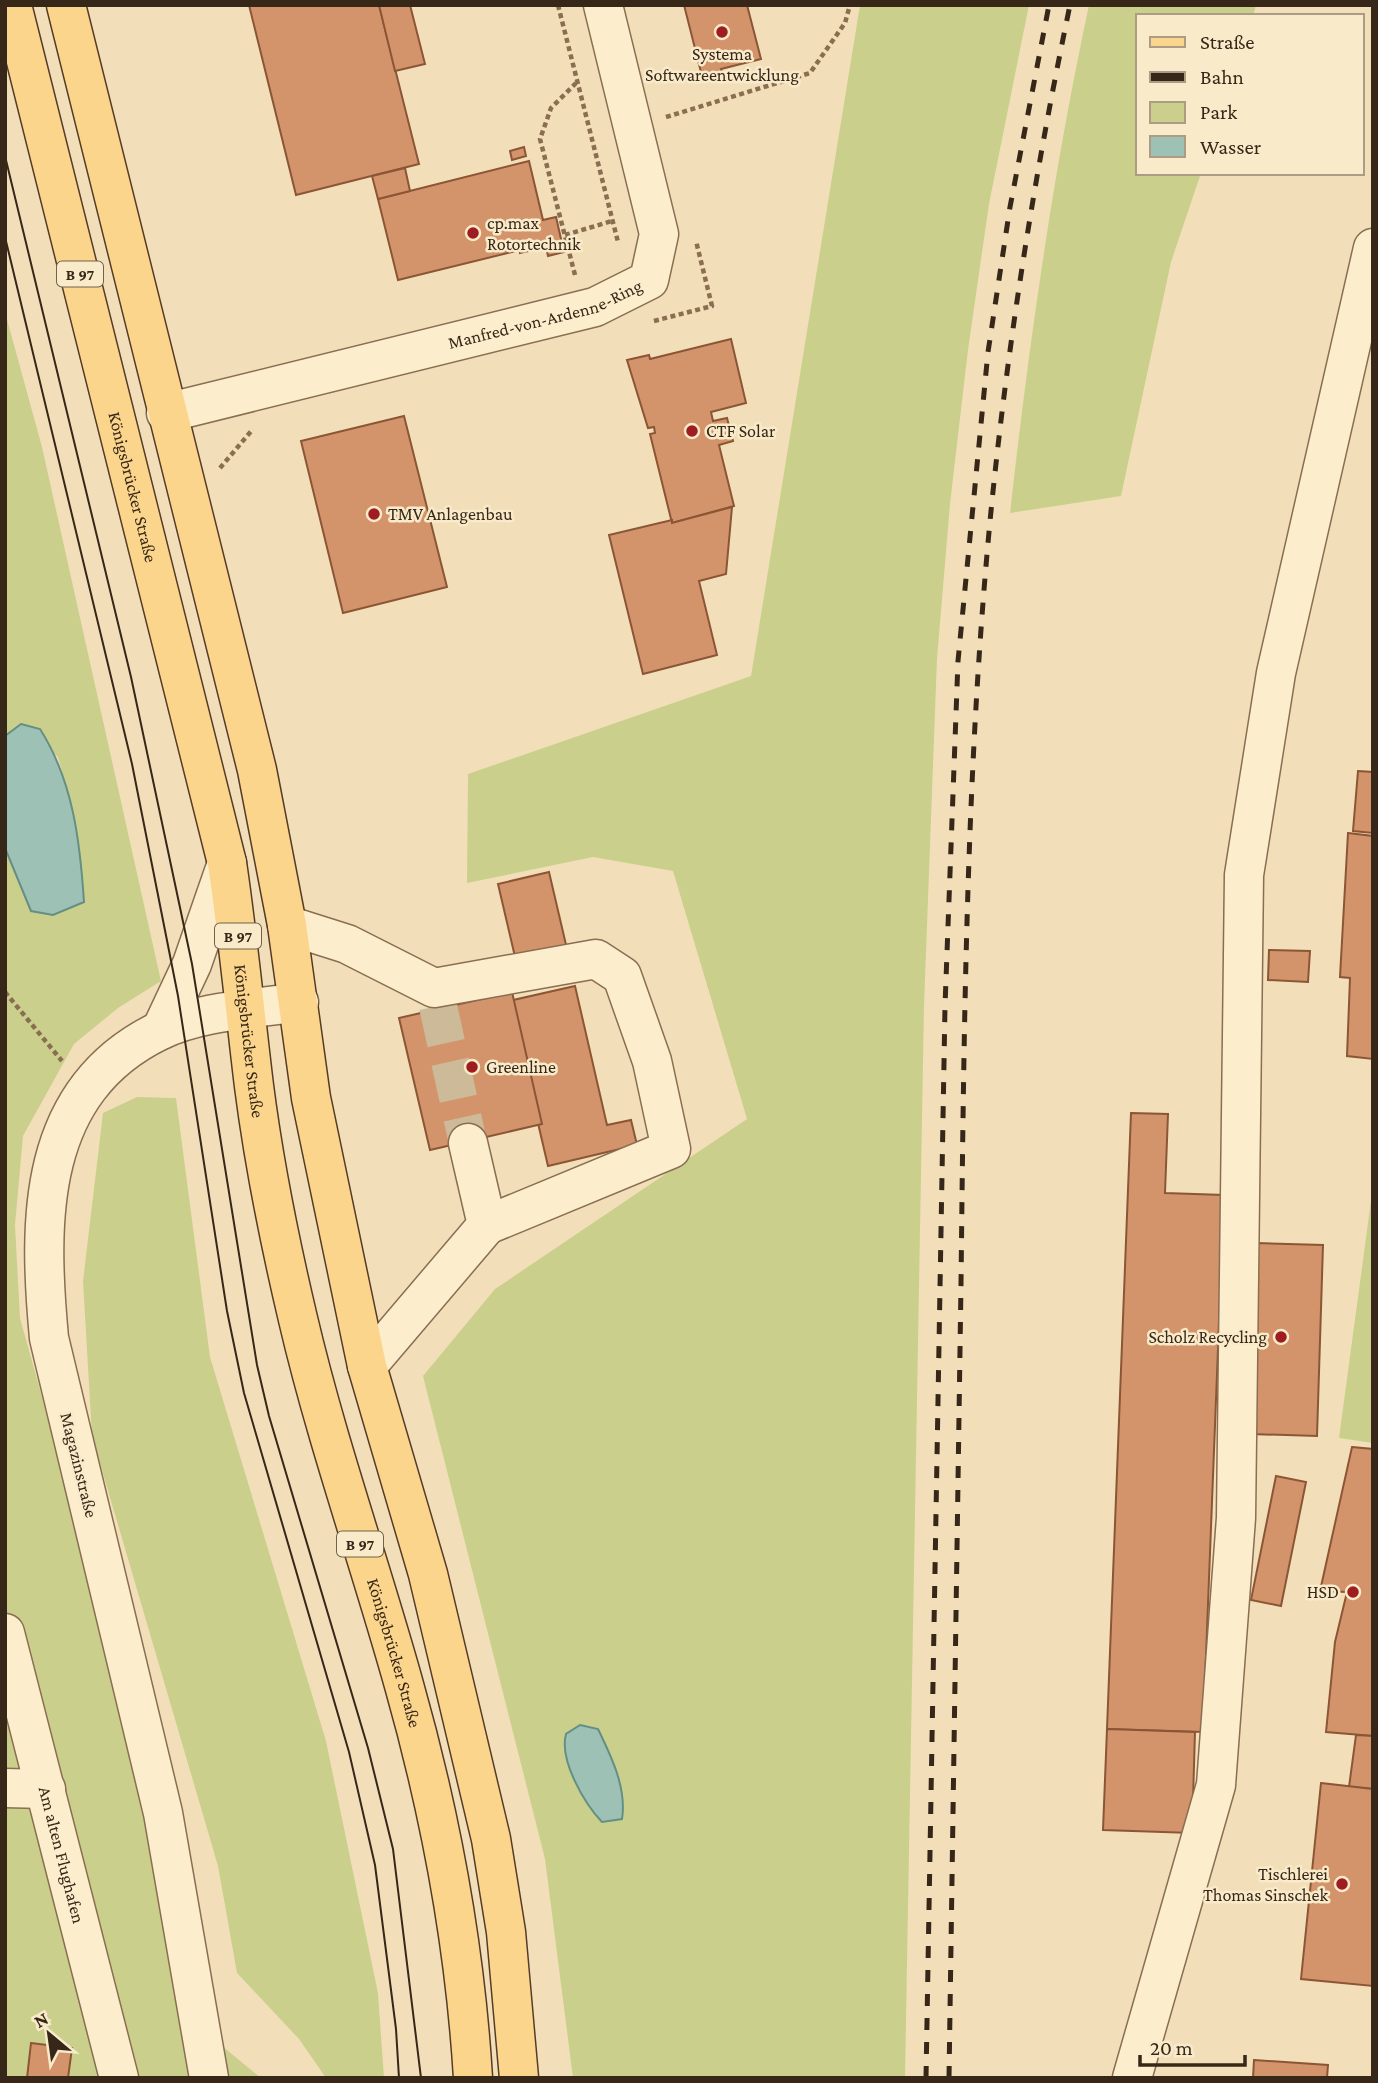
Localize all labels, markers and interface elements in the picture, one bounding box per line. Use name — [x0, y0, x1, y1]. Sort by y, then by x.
legend — [1136, 14, 1364, 175]
marker: Systema Softwareentwicklung — [714, 24, 730, 40]
text: Straße — [1200, 30, 1254, 54]
place label: Systema Softwareentwicklung — [645, 44, 799, 85]
text: Bahn — [1200, 65, 1244, 89]
text: Park — [1200, 100, 1237, 124]
text: Wasser — [1200, 135, 1262, 159]
place label: cp.max Rotortechnik — [487, 213, 581, 254]
marker: cp.max Rotortechnik — [465, 225, 481, 241]
road number: B 97 — [57, 262, 103, 286]
street label: Manfred-von-Ardenne-Ring — [446, 275, 645, 353]
street label: Königsbrücker Straße — [104, 410, 161, 565]
place label: CTF Solar — [706, 421, 776, 441]
marker: CTF Solar — [684, 423, 700, 439]
place label: TMV Anlagenbau — [388, 504, 513, 524]
marker: TMV Anlagenbau — [366, 506, 382, 522]
road number: B 97 — [215, 924, 261, 948]
street label: Königsbrücker Straße — [230, 963, 268, 1119]
place label: Greenline — [486, 1057, 556, 1077]
marker: Greenline — [464, 1059, 480, 1075]
place label: Scholz Recycling — [1148, 1327, 1267, 1347]
marker: Scholz Recycling — [1273, 1329, 1289, 1345]
street label: Magazinstraße — [56, 1410, 102, 1520]
road number: B 97 — [337, 1532, 383, 1556]
street label: Königsbrücker Straße — [363, 1576, 425, 1730]
place label: HSD — [1307, 1582, 1339, 1602]
marker: HSD — [1345, 1584, 1361, 1600]
street label: Am alten Flughafen — [35, 1784, 89, 1926]
place label: Tischlerei Thomas Sinschek — [1203, 1864, 1328, 1905]
marker: Tischlerei Thomas Sinschek — [1334, 1876, 1350, 1892]
north arrow — [14, 1999, 84, 2069]
text: N — [30, 2007, 52, 2032]
scale bar — [1140, 2024, 1245, 2068]
text: 20 m — [1150, 2036, 1193, 2060]

